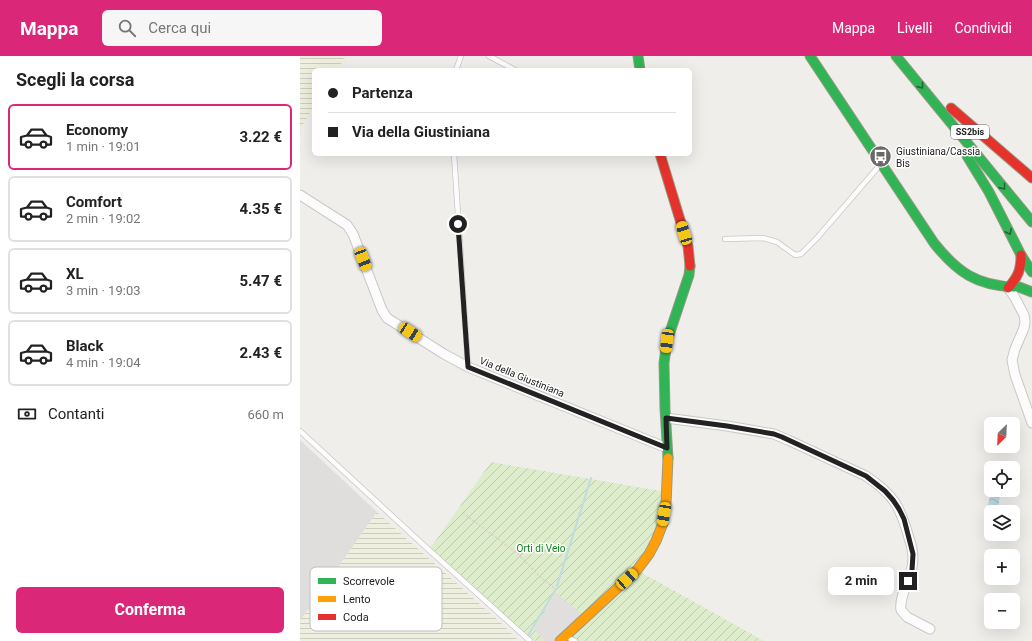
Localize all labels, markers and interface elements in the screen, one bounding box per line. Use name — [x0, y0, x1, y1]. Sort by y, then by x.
search box — [102, 10, 382, 46]
text: Mappa — [20, 17, 78, 40]
icon: search — [116, 17, 138, 39]
text: Cerca qui — [148, 19, 211, 37]
text: Mappa — [832, 20, 875, 36]
text: Livelli — [897, 20, 932, 36]
text: Condividi — [954, 20, 1012, 36]
text: Scegli la corsa — [16, 69, 134, 90]
one-way arrow — [916, 82, 923, 89]
text: Partenza — [352, 84, 413, 102]
icon: car — [18, 119, 54, 155]
text: Economy — [66, 121, 128, 139]
text: Via della Giustiniana — [352, 123, 490, 141]
road number: SS2bis — [951, 125, 989, 139]
text: 3.22 € — [239, 128, 282, 146]
text: 1 min · 19:01 — [66, 139, 141, 154]
bus stop icon: Giustiniana/Cassia Bis — [868, 144, 894, 170]
place label: Giustiniana/Cassia Bis — [896, 146, 980, 169]
one-way arrow — [999, 182, 1006, 189]
icon: car — [18, 191, 54, 227]
text: Comfort — [66, 193, 122, 211]
text: 4.35 € — [239, 200, 282, 218]
text: 2 min · 19:02 — [66, 211, 141, 226]
route start — [449, 215, 467, 233]
car — [675, 220, 693, 246]
one-way arrow — [1005, 228, 1012, 235]
car — [353, 246, 373, 272]
icon: car — [18, 263, 54, 299]
text: XL — [66, 265, 84, 283]
text: 5.47 € — [239, 272, 282, 290]
text: 3 min · 19:03 — [66, 283, 141, 298]
car — [397, 320, 423, 344]
car — [660, 328, 674, 354]
icon: car — [18, 335, 54, 371]
text: Black — [66, 337, 103, 355]
text: 2.43 € — [239, 344, 282, 362]
text: 4 min · 19:04 — [66, 355, 141, 370]
street label: Via della Giustiniana — [478, 355, 566, 399]
icon: cash — [16, 403, 38, 425]
text: Contanti — [48, 405, 105, 423]
text: 660 m — [247, 407, 284, 422]
north arrow — [984, 417, 1020, 453]
map controls — [984, 417, 1020, 629]
button: locate — [984, 461, 1020, 497]
car — [656, 501, 672, 527]
button: layers — [984, 505, 1020, 541]
park label: Orti di Veio — [517, 543, 566, 554]
button: + — [984, 549, 1020, 585]
legend — [310, 567, 442, 631]
car — [614, 567, 640, 591]
callout: 2 min — [828, 567, 894, 595]
route end — [899, 572, 917, 590]
text: 2 min — [845, 573, 877, 588]
text: Scorrevole — [343, 575, 395, 588]
button: Conferma — [16, 587, 284, 633]
text: Lento — [343, 593, 371, 606]
button: − — [984, 593, 1020, 629]
text: Coda — [343, 611, 369, 624]

